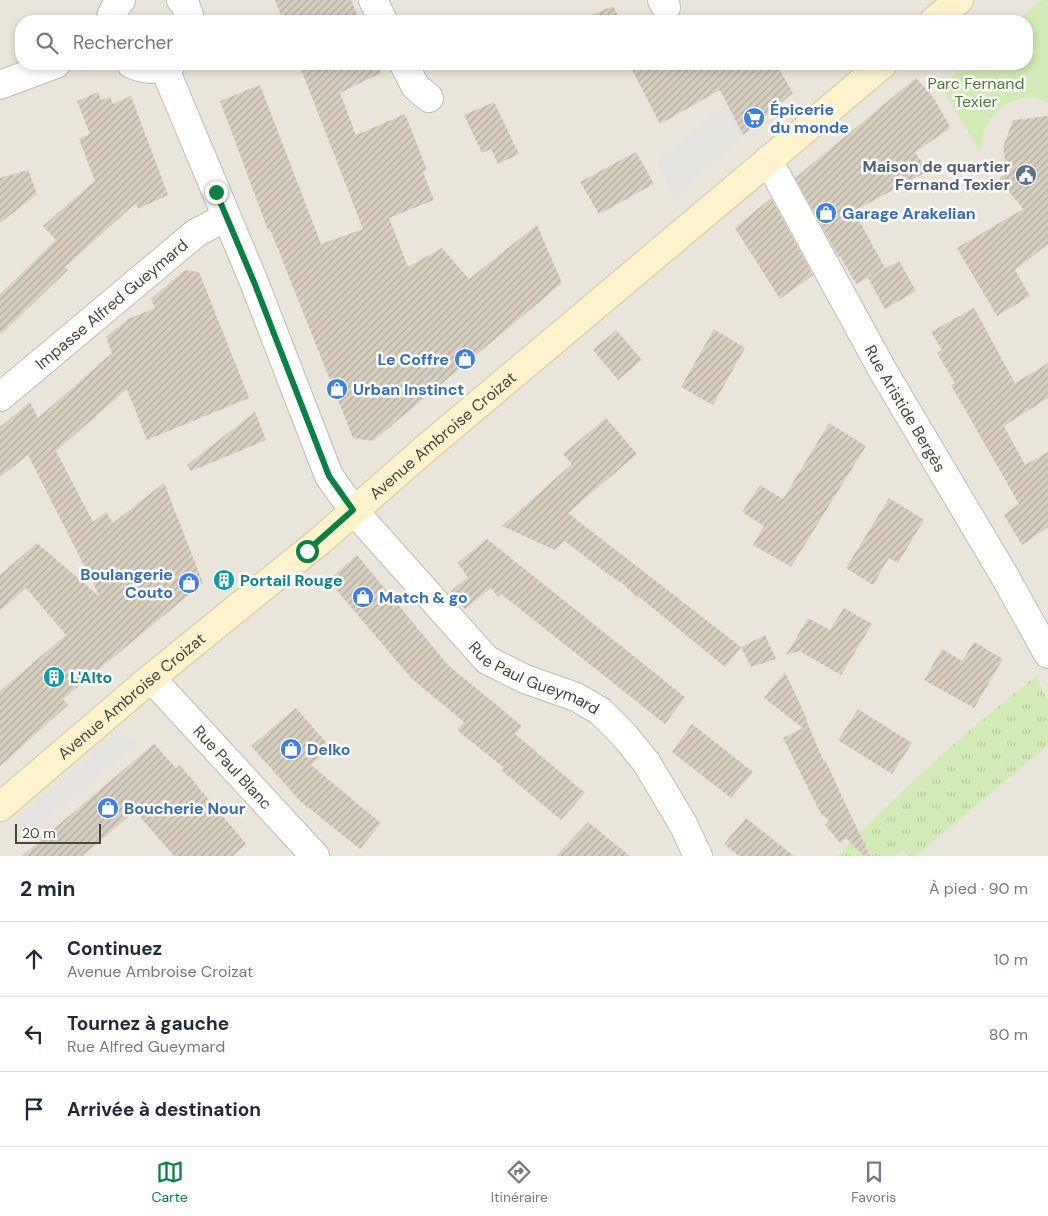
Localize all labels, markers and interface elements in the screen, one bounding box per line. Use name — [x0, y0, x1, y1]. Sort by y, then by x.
search box — [15, 15, 1033, 70]
icon: search — [33, 29, 61, 57]
text: Rechercher — [73, 30, 173, 55]
park label: Parc Fernand Texier — [928, 73, 1024, 112]
place label: Épicerie du monde — [770, 99, 849, 138]
supermarket icon: Épicerie du monde — [742, 106, 766, 130]
place label: Maison de quartier Fernand Texier — [863, 156, 1010, 195]
public building icon: Maison de quartier Fernand Texier — [1014, 163, 1038, 187]
route end — [205, 181, 228, 204]
shop icon: Garage Arakelian — [814, 201, 838, 225]
place label: Garage Arakelian — [842, 203, 976, 224]
street label: Impasse Alfred Gueymard — [31, 234, 192, 374]
street label: Rue Aristide Bergès — [860, 341, 951, 476]
shop icon: Le Coffre — [453, 347, 477, 371]
place label: Le Coffre — [378, 349, 449, 370]
street label: Avenue Ambroise Croizat — [365, 367, 520, 504]
shop icon: Urban Instinct — [325, 377, 349, 401]
place label: Urban Instinct — [353, 379, 464, 400]
route start — [296, 540, 319, 563]
place label: Boulangerie Couto — [80, 564, 173, 603]
building icon: Portail Rouge — [212, 568, 236, 592]
place label: Portail Rouge — [240, 570, 343, 591]
shop icon: Boulangerie Couto — [177, 571, 201, 595]
shop icon: Match & go — [351, 585, 375, 609]
place label: Match & go — [379, 587, 468, 608]
street label: Avenue Ambroise Croizat — [53, 628, 210, 764]
street label: Rue Paul Gueymard — [464, 637, 603, 719]
building icon: L'Alto — [42, 665, 66, 689]
place label: L'Alto — [70, 667, 112, 688]
street label: Rue Paul Blanc — [189, 721, 277, 814]
shop icon: Delko — [279, 737, 303, 761]
place label: Delko — [307, 739, 351, 760]
shop icon: Boucherie Nour — [96, 796, 120, 820]
place label: Boucherie Nour — [124, 798, 246, 819]
scale bar — [15, 821, 101, 844]
text: 20 m — [22, 824, 56, 842]
text: 2 min — [20, 875, 76, 903]
text: À pied · 90 m — [929, 878, 1028, 899]
text: Continuez — [67, 936, 162, 961]
icon: ahead — [20, 945, 48, 973]
text: 10 m — [994, 949, 1028, 970]
text: Avenue Ambroise Croizat — [67, 961, 253, 982]
text: Tournez à gauche — [67, 1011, 229, 1036]
icon: left — [20, 1020, 48, 1048]
text: 80 m — [989, 1024, 1028, 1045]
text: Rue Alfred Gueymard — [67, 1036, 225, 1057]
icon: arrive — [20, 1095, 48, 1123]
text: Arrivée à destination — [67, 1097, 261, 1122]
tab: Carte — [152, 1158, 188, 1206]
tab: Itinéraire — [491, 1158, 548, 1206]
tab: Favoris — [851, 1158, 896, 1206]

